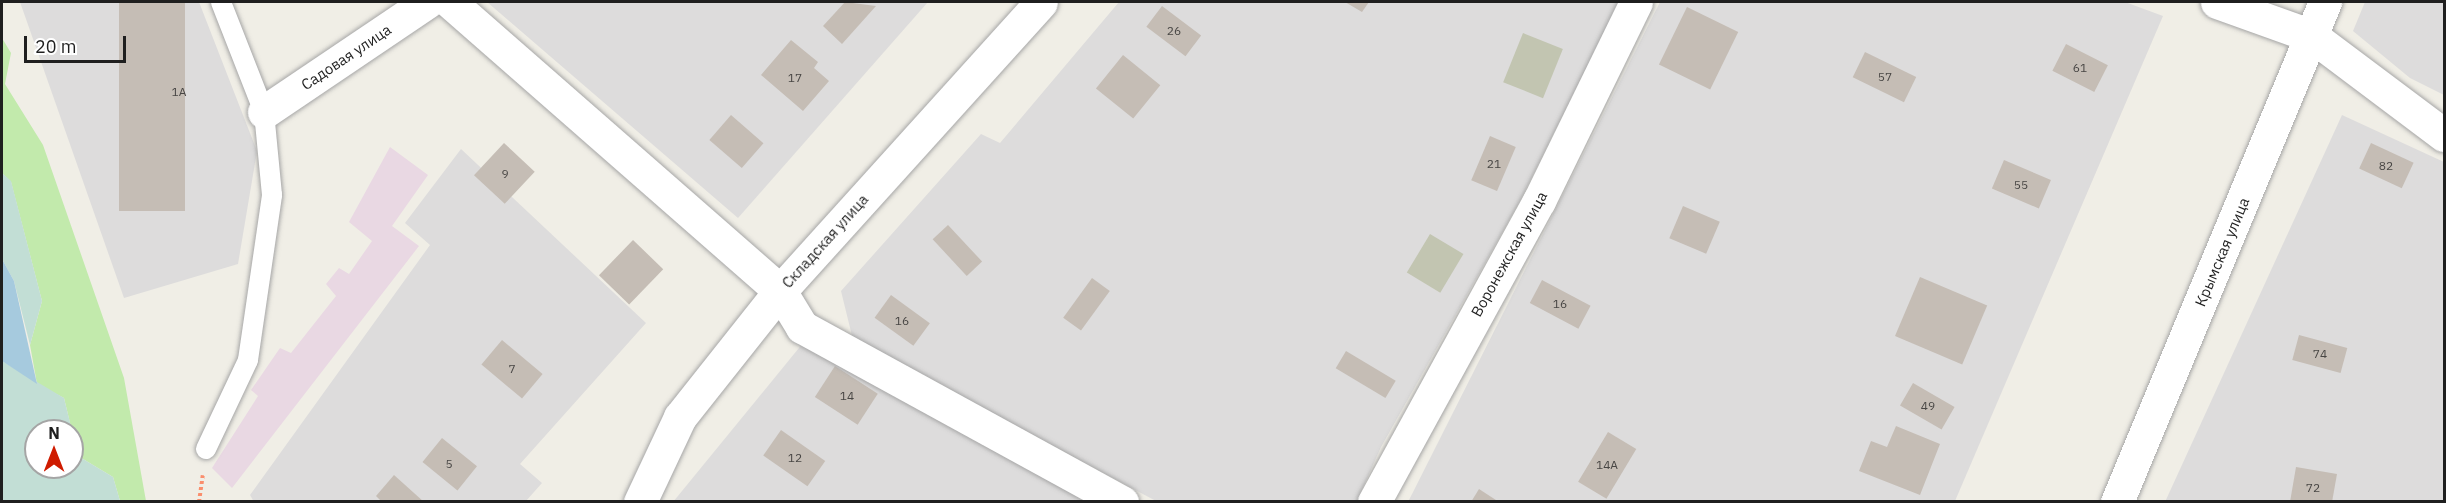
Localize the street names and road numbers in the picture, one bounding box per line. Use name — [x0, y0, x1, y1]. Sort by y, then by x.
street label: Садовая улица — [298, 20, 394, 94]
street label: Воронежская улица — [1467, 188, 1551, 320]
street label: Складская улица — [778, 190, 872, 292]
street label: Крымская улица — [2191, 195, 2253, 309]

